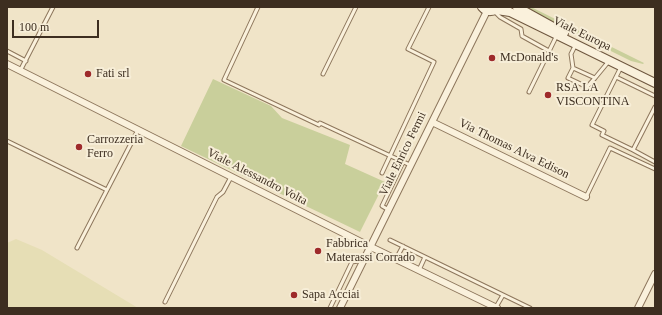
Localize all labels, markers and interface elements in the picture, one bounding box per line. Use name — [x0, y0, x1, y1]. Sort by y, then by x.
scale bar — [14, 12, 101, 38]
street label: Viale Europa — [551, 14, 613, 54]
text: 100 m — [19, 20, 49, 34]
place label: McDonald's — [500, 51, 558, 65]
marker: McDonald's — [487, 53, 497, 63]
place label: Fati srl — [96, 67, 130, 81]
marker: Fati srl — [83, 69, 93, 79]
place label: RSA LA VISCONTINA — [556, 81, 629, 109]
marker: RSA LA VISCONTINA — [543, 90, 553, 100]
street label: Viale Enrico Fermi — [376, 110, 430, 198]
street label: Via Thomas Alva Edison — [457, 116, 571, 182]
place label: Carrozzeria Ferro — [87, 133, 143, 161]
marker: Carrozzeria Ferro — [74, 142, 84, 152]
street label: Viale Alessandro Volta — [205, 146, 309, 208]
place label: Fabbrica Materassi Corrado — [326, 237, 415, 265]
marker: Fabbrica Materassi Corrado — [313, 246, 323, 256]
place label: Sapa Acciai — [302, 288, 360, 302]
marker: Sapa Acciai — [289, 290, 299, 300]

